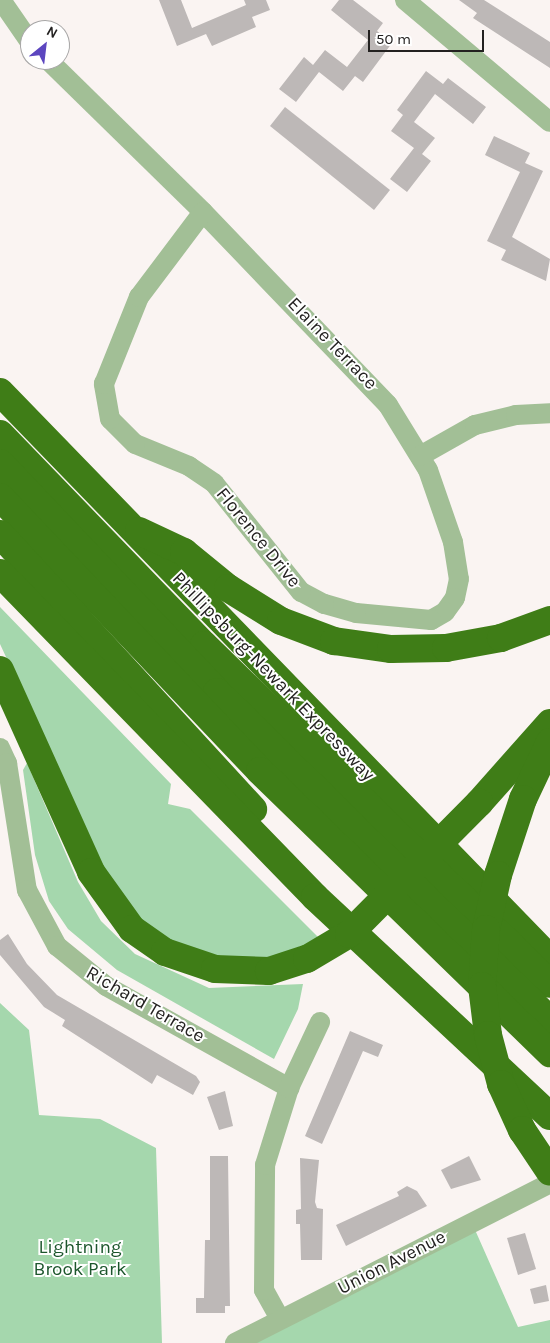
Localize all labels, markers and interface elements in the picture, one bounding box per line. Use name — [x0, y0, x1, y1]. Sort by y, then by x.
north arrow — [20, 20, 70, 70]
scale bar — [370, 20, 486, 52]
text: N — [44, 22, 61, 42]
text: 50 m — [376, 30, 411, 48]
street label: Elaine Terrace — [282, 293, 382, 395]
street label: Florence Drive — [211, 483, 305, 593]
street label: Phillipsburg-Newark Expressway — [167, 568, 379, 786]
street label: Richard Terrace — [82, 962, 208, 1048]
street label: Union Avenue — [334, 1226, 450, 1300]
park label: Lightning Brook Park — [33, 1237, 127, 1281]

